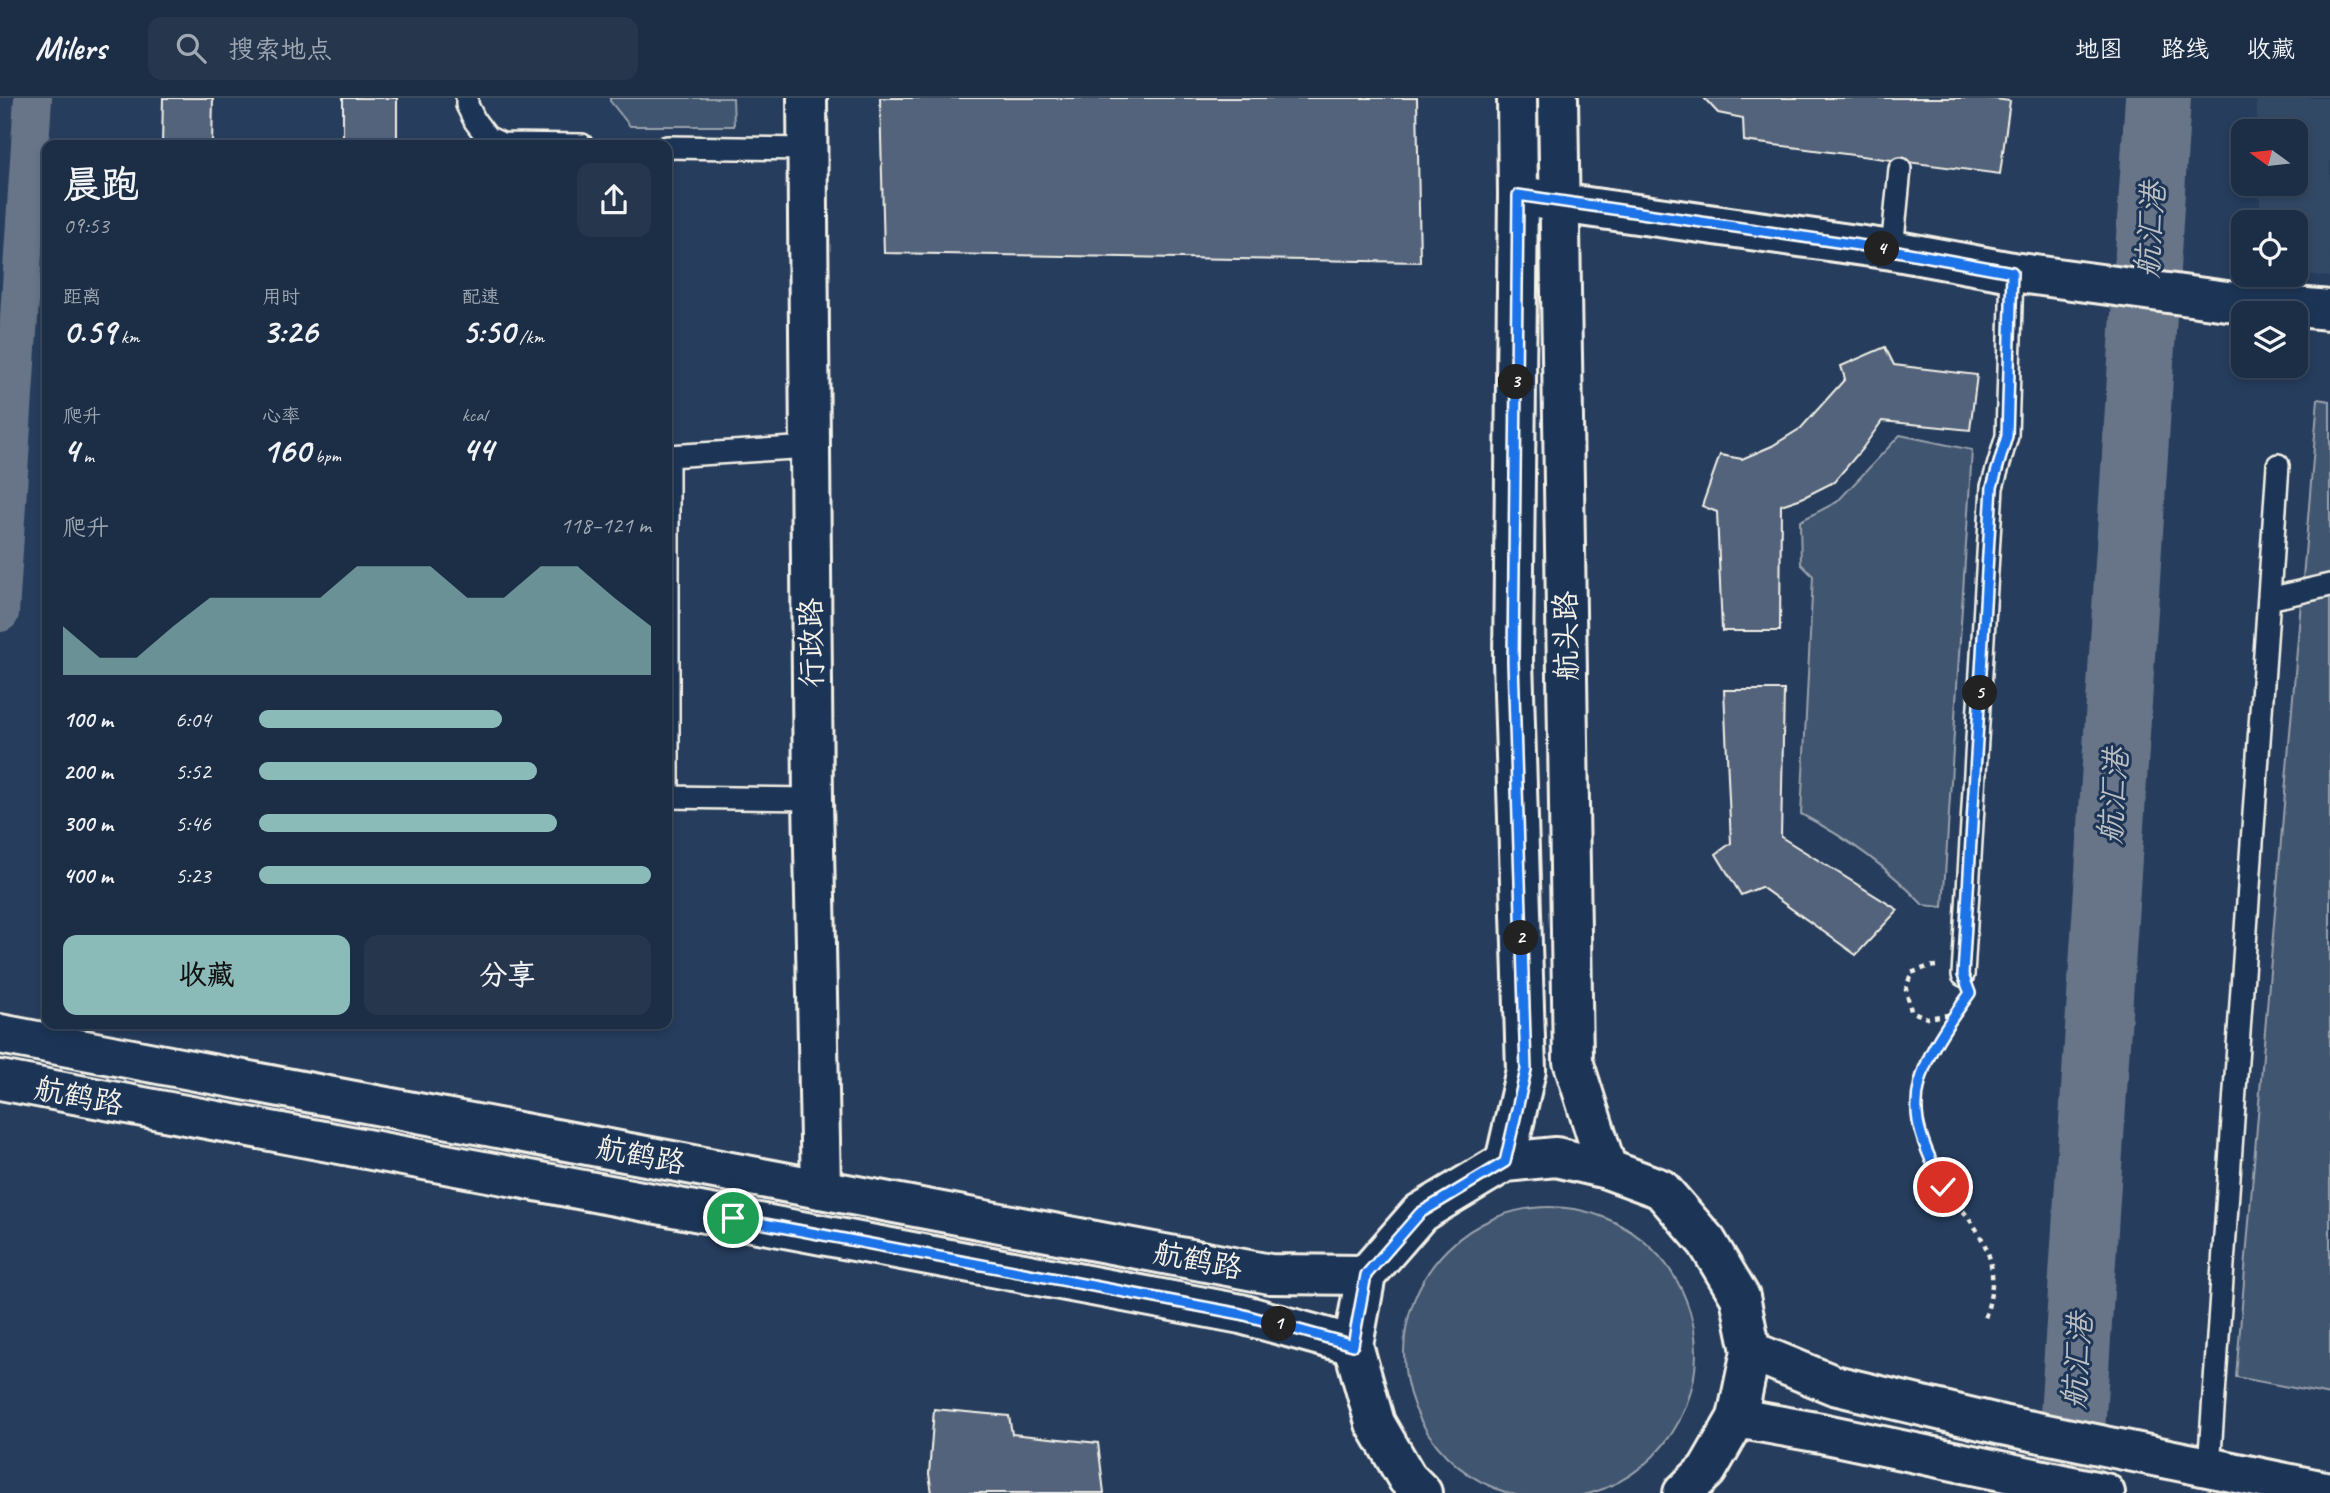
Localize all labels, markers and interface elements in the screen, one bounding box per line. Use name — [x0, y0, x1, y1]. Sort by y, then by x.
search box — [148, 17, 638, 80]
text: Milers — [35, 27, 106, 69]
icon: search — [172, 29, 210, 67]
text: 搜索地点 — [228, 33, 332, 66]
text: 地图 — [2075, 34, 2123, 64]
text: 路线 — [2161, 34, 2209, 64]
text: 收藏 — [2247, 34, 2295, 64]
north arrow — [2231, 119, 2308, 196]
map controls — [2231, 119, 2308, 378]
text: 晨跑 — [63, 161, 139, 208]
button: share — [577, 163, 651, 237]
water label: 航汇港 — [2127, 178, 2175, 279]
button: locate — [2231, 210, 2308, 287]
text: 09:53 — [63, 211, 109, 240]
pin: 4 — [1864, 232, 1899, 266]
text: 4 — [1877, 236, 1886, 260]
text: 距离 — [63, 285, 101, 309]
text: 用时 — [262, 285, 300, 309]
text: 配速 — [462, 285, 500, 309]
button: layers — [2231, 301, 2308, 378]
text: 0.59 — [63, 309, 116, 354]
text: 3:26 — [262, 309, 317, 354]
text: 5:50 — [462, 309, 515, 354]
text: km — [116, 325, 139, 349]
text: /km — [515, 325, 544, 349]
pin: 3 — [1498, 364, 1534, 400]
text: 3 — [1511, 369, 1520, 393]
text: kcal — [462, 403, 487, 427]
text: 爬升 — [63, 404, 101, 428]
text: 心率 — [262, 404, 300, 428]
text: 44 — [462, 427, 493, 472]
text: 4 — [63, 428, 79, 473]
text: 160 — [262, 428, 310, 473]
text: m — [79, 444, 94, 468]
text: bpm — [310, 444, 341, 468]
text: 118–121 m — [560, 511, 651, 540]
text: 爬升 — [63, 513, 109, 542]
street label: 航头路 — [1546, 591, 1586, 681]
street label: 行政路 — [791, 598, 831, 688]
pin: 5 — [1962, 676, 1997, 710]
text: 5 — [1975, 680, 1984, 704]
text: 100 m — [63, 705, 113, 734]
text: 6:04 — [175, 705, 211, 734]
water label: 航汇港 — [2090, 744, 2138, 845]
text: 200 m — [63, 757, 113, 786]
text: 5:52 — [175, 757, 211, 786]
text: 300 m — [63, 809, 113, 838]
text: 5:46 — [175, 809, 211, 838]
text: 400 m — [63, 861, 113, 890]
text: 5:23 — [175, 861, 211, 890]
pin: 2 — [1504, 920, 1538, 956]
text: 2 — [1516, 925, 1525, 949]
button: 收藏 — [63, 935, 350, 1015]
button: 分享 — [364, 935, 651, 1015]
street label: 航鹤路 — [31, 1069, 127, 1123]
street label: 航鹤路 — [593, 1128, 689, 1182]
pin — [1913, 1157, 1973, 1217]
icon: check — [1924, 1168, 1962, 1206]
pin — [703, 1188, 763, 1248]
icon: arrive — [714, 1199, 752, 1237]
street label: 航鹤路 — [1150, 1233, 1246, 1287]
pin: 1 — [1262, 1306, 1296, 1342]
water label: 航汇港 — [2054, 1309, 2102, 1410]
text: 1 — [1274, 1311, 1283, 1335]

